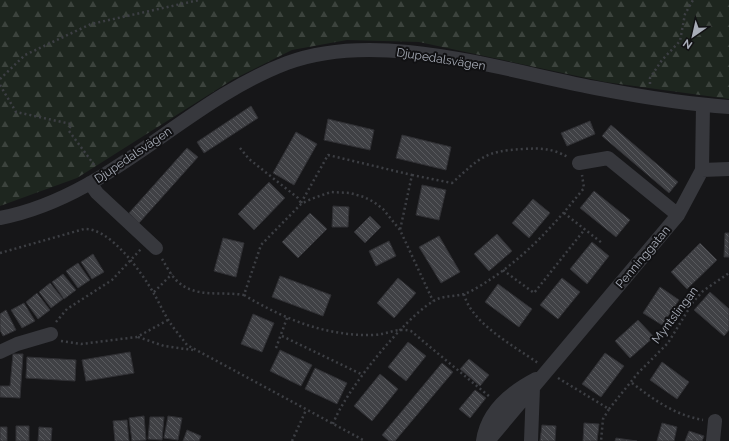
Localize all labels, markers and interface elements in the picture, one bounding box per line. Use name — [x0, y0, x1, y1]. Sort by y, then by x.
north arrow — [673, 16, 713, 56]
text: N — [681, 36, 695, 52]
street label: Djupedalsvägen — [395, 45, 487, 73]
street label: Djupedalsvägen — [92, 124, 174, 186]
street label: Penninggatan — [613, 223, 673, 291]
street label: Myntslingan — [649, 284, 701, 346]

